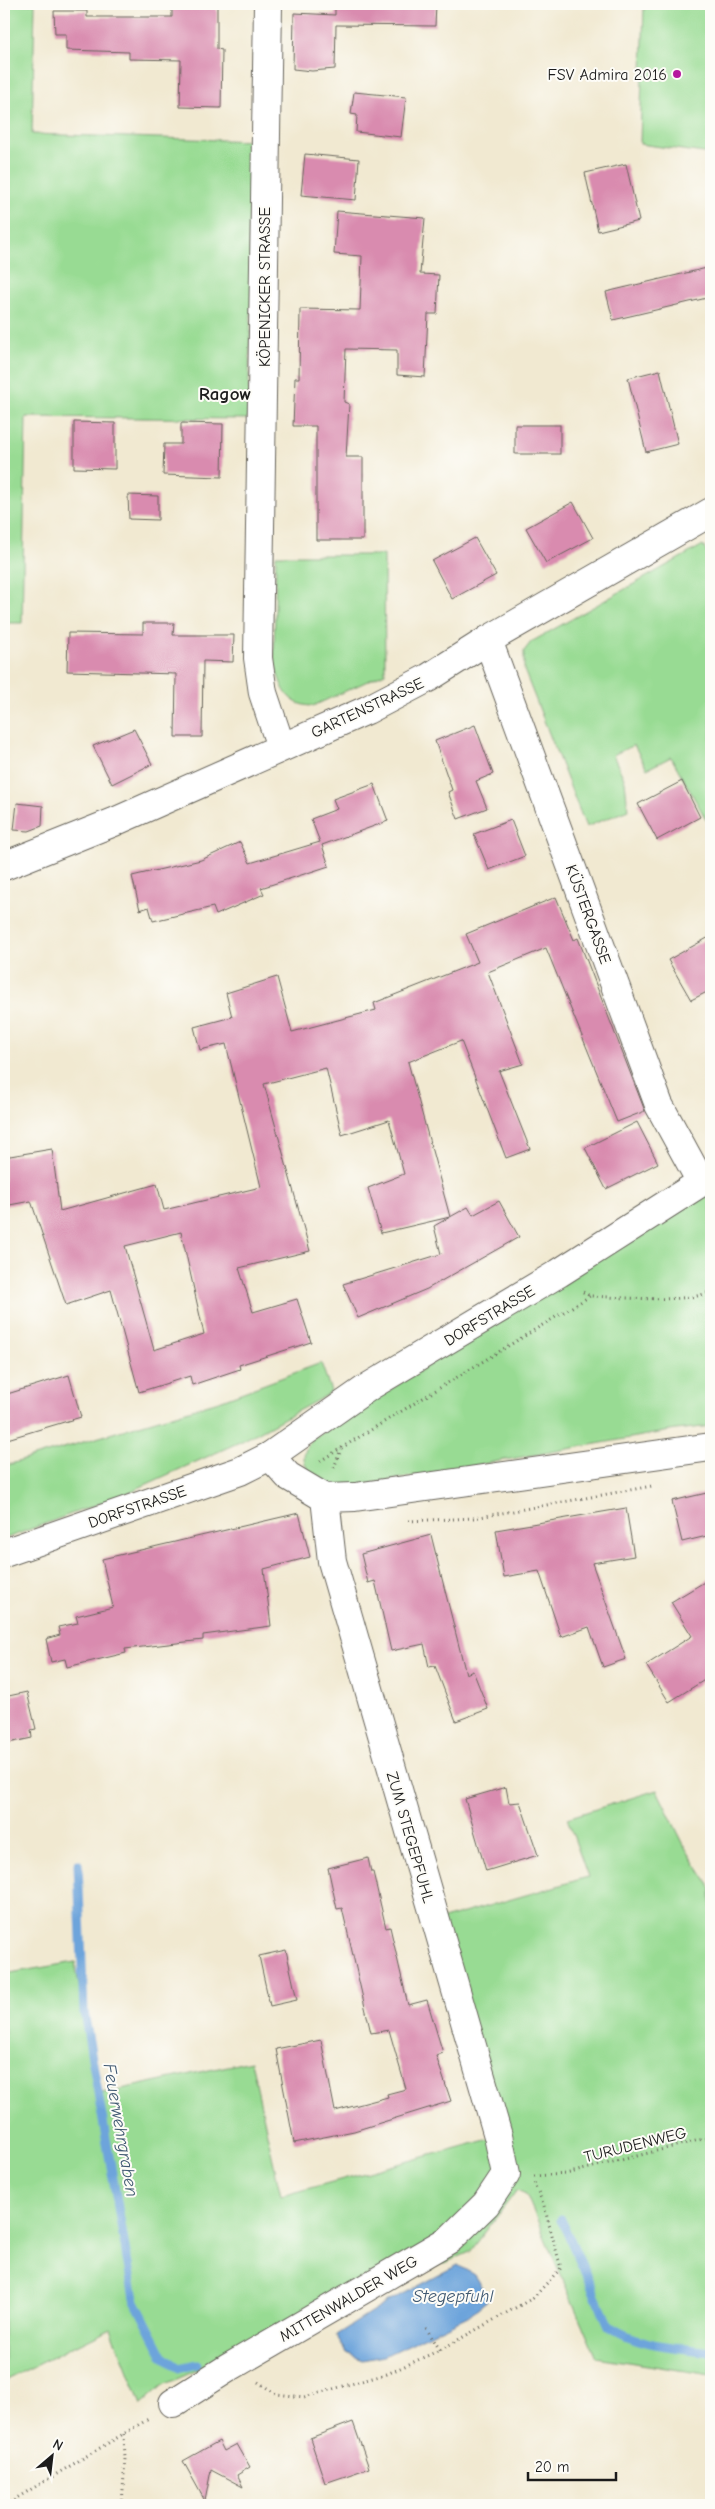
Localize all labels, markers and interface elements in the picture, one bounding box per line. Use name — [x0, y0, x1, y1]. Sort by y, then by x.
place label: FSV Admira 2016 — [548, 66, 667, 84]
marker: FSV Admira 2016 — [671, 68, 683, 80]
street label: KÖPENICKER STRASSE — [256, 207, 274, 367]
district label: Ragow — [199, 383, 252, 405]
street label: GARTENSTRASSE — [308, 674, 427, 742]
street label: KÜSTERGASSE — [562, 862, 614, 967]
street label: DORFSTRASSE — [441, 1282, 538, 1350]
street label: DORFSTRASSE — [86, 1482, 189, 1532]
street label: ZUM STEGEPFUHL — [383, 1770, 437, 1905]
water label: Feuerwehrgraben — [98, 2062, 143, 2198]
street label: TURUDENWEG — [582, 2124, 688, 2166]
street label: MITTENWALDER WEG — [276, 2252, 421, 2346]
water label: Stegepfuhl — [413, 2286, 494, 2307]
north arrow — [28, 2432, 78, 2482]
text: N — [50, 2435, 66, 2455]
scale bar — [528, 2449, 615, 2481]
text: 20 m — [535, 2458, 569, 2476]

